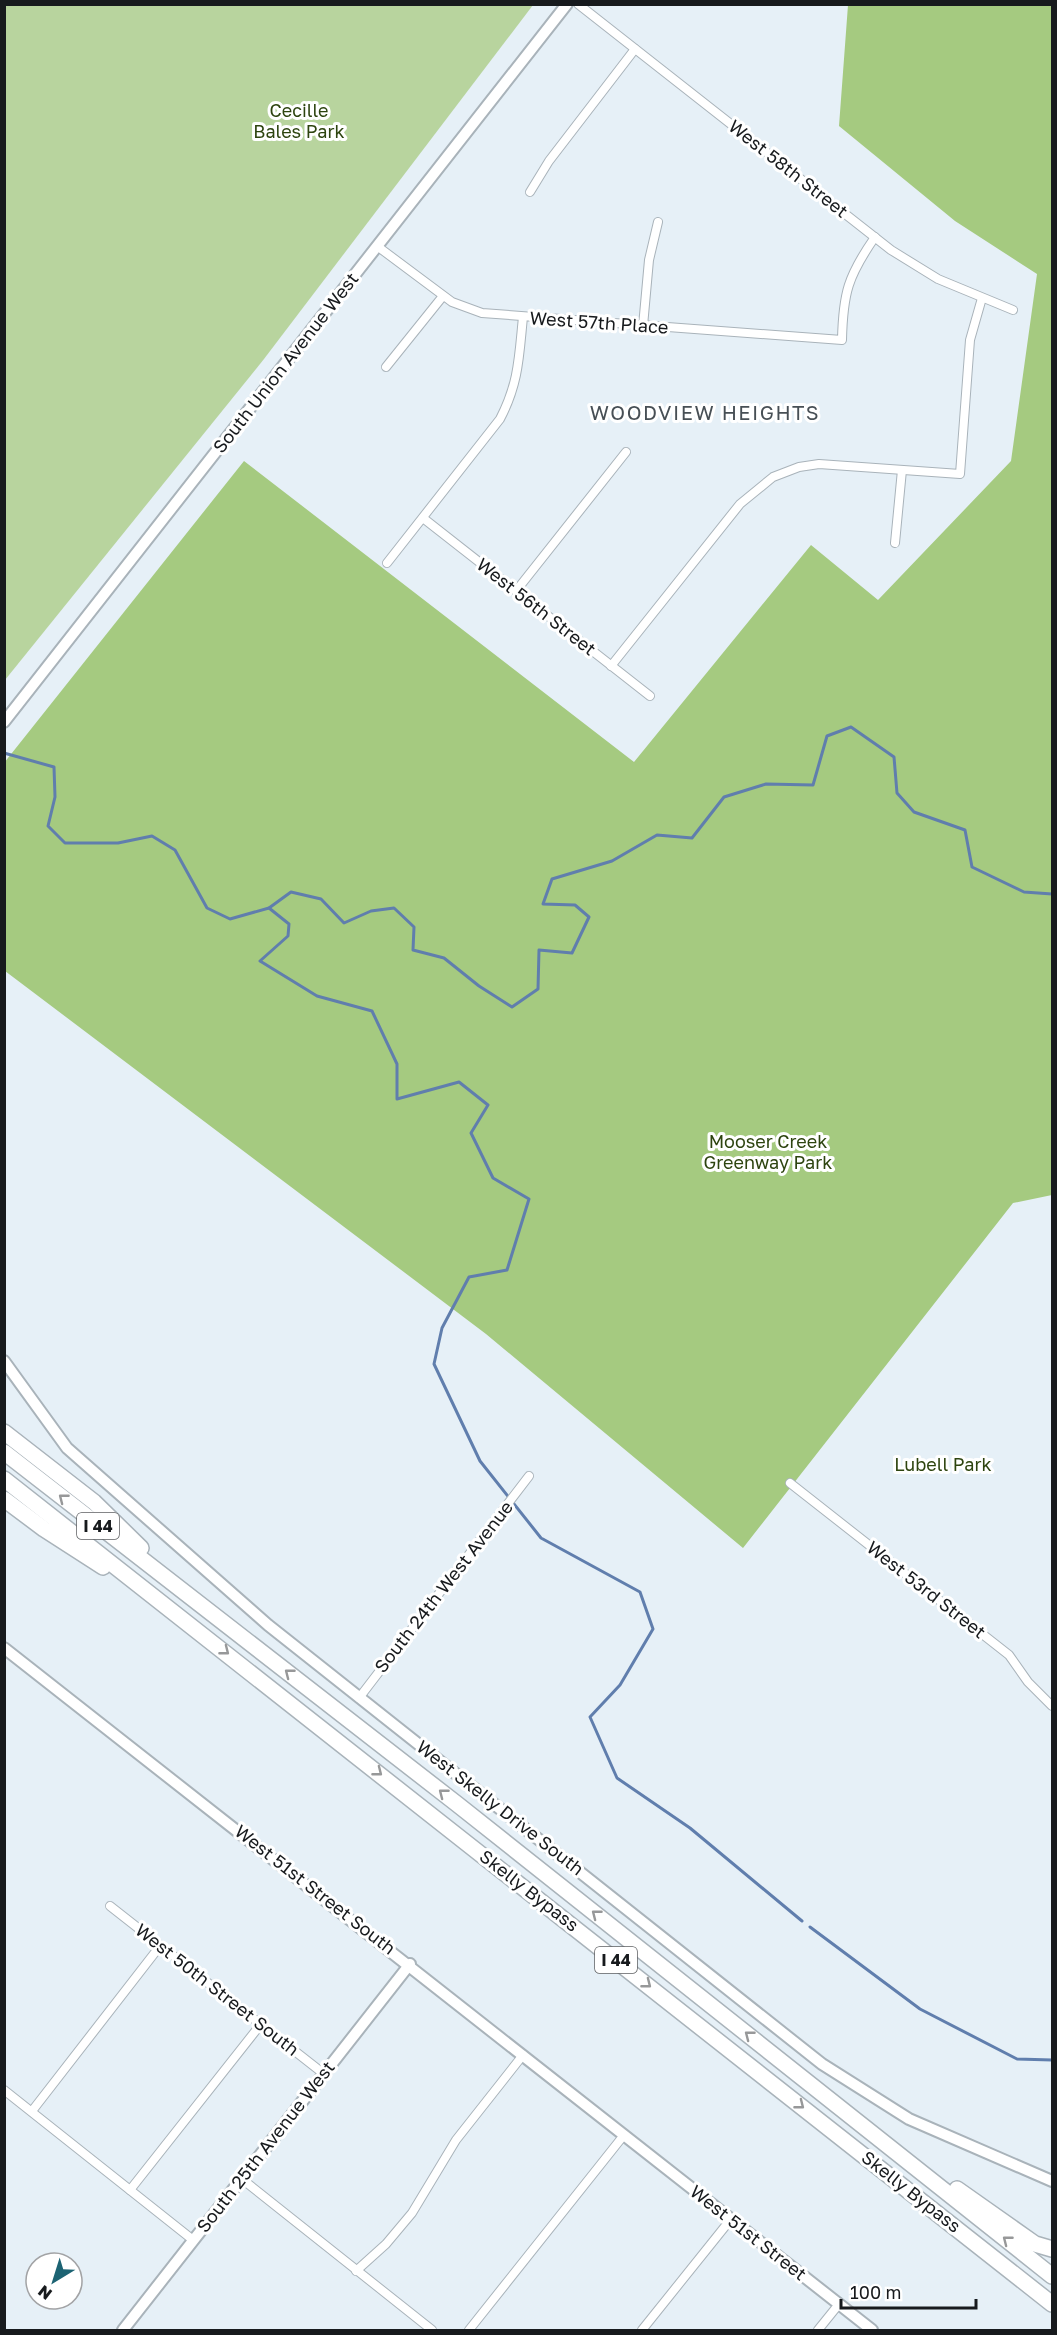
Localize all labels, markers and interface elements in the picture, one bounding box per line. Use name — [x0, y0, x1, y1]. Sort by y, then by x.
park label: Cecille Bales Park — [253, 99, 345, 142]
street label: West 58th Street — [724, 115, 853, 222]
street label: South Union Avenue West — [208, 268, 363, 457]
street label: West 57th Place — [529, 306, 669, 338]
district label: WOODVIEW HEIGHTS — [590, 400, 820, 424]
street label: West 56th Street — [472, 553, 601, 660]
park label: Mooser Creek Greenway Park — [704, 1130, 832, 1173]
park label: Lubell Park — [894, 1453, 992, 1475]
one-way arrow — [59, 1495, 70, 1506]
street label: South 24th West Avenue — [369, 1496, 517, 1677]
road number: I 44 — [77, 1513, 119, 1539]
street label: West 53rd Street — [863, 1536, 990, 1642]
one-way arrow — [218, 1644, 229, 1655]
one-way arrow — [285, 1670, 296, 1681]
street label: West Skelly Drive South — [413, 1735, 589, 1879]
one-way arrow — [371, 1765, 382, 1776]
one-way arrow — [439, 1789, 450, 1800]
street label: West 51st Street South — [231, 1820, 400, 1959]
street label: Skelly Bypass — [476, 1845, 584, 1936]
one-way arrow — [592, 1910, 603, 1921]
street label: West 50th Street South — [131, 1918, 304, 2060]
road number: I 44 — [595, 1947, 637, 1973]
one-way arrow — [640, 1976, 651, 1987]
one-way arrow — [744, 2032, 755, 2043]
street label: South 25th Avenue West — [191, 2056, 339, 2236]
one-way arrow — [793, 2097, 804, 2108]
street label: Skelly Bypass — [858, 2146, 966, 2237]
street label: West 51st Street — [686, 2180, 811, 2285]
one-way arrow — [1002, 2236, 1013, 2247]
north arrow — [24, 2251, 84, 2311]
scale bar — [841, 2272, 976, 2310]
text: N — [34, 2281, 56, 2304]
text: 100 m — [850, 2281, 901, 2303]

